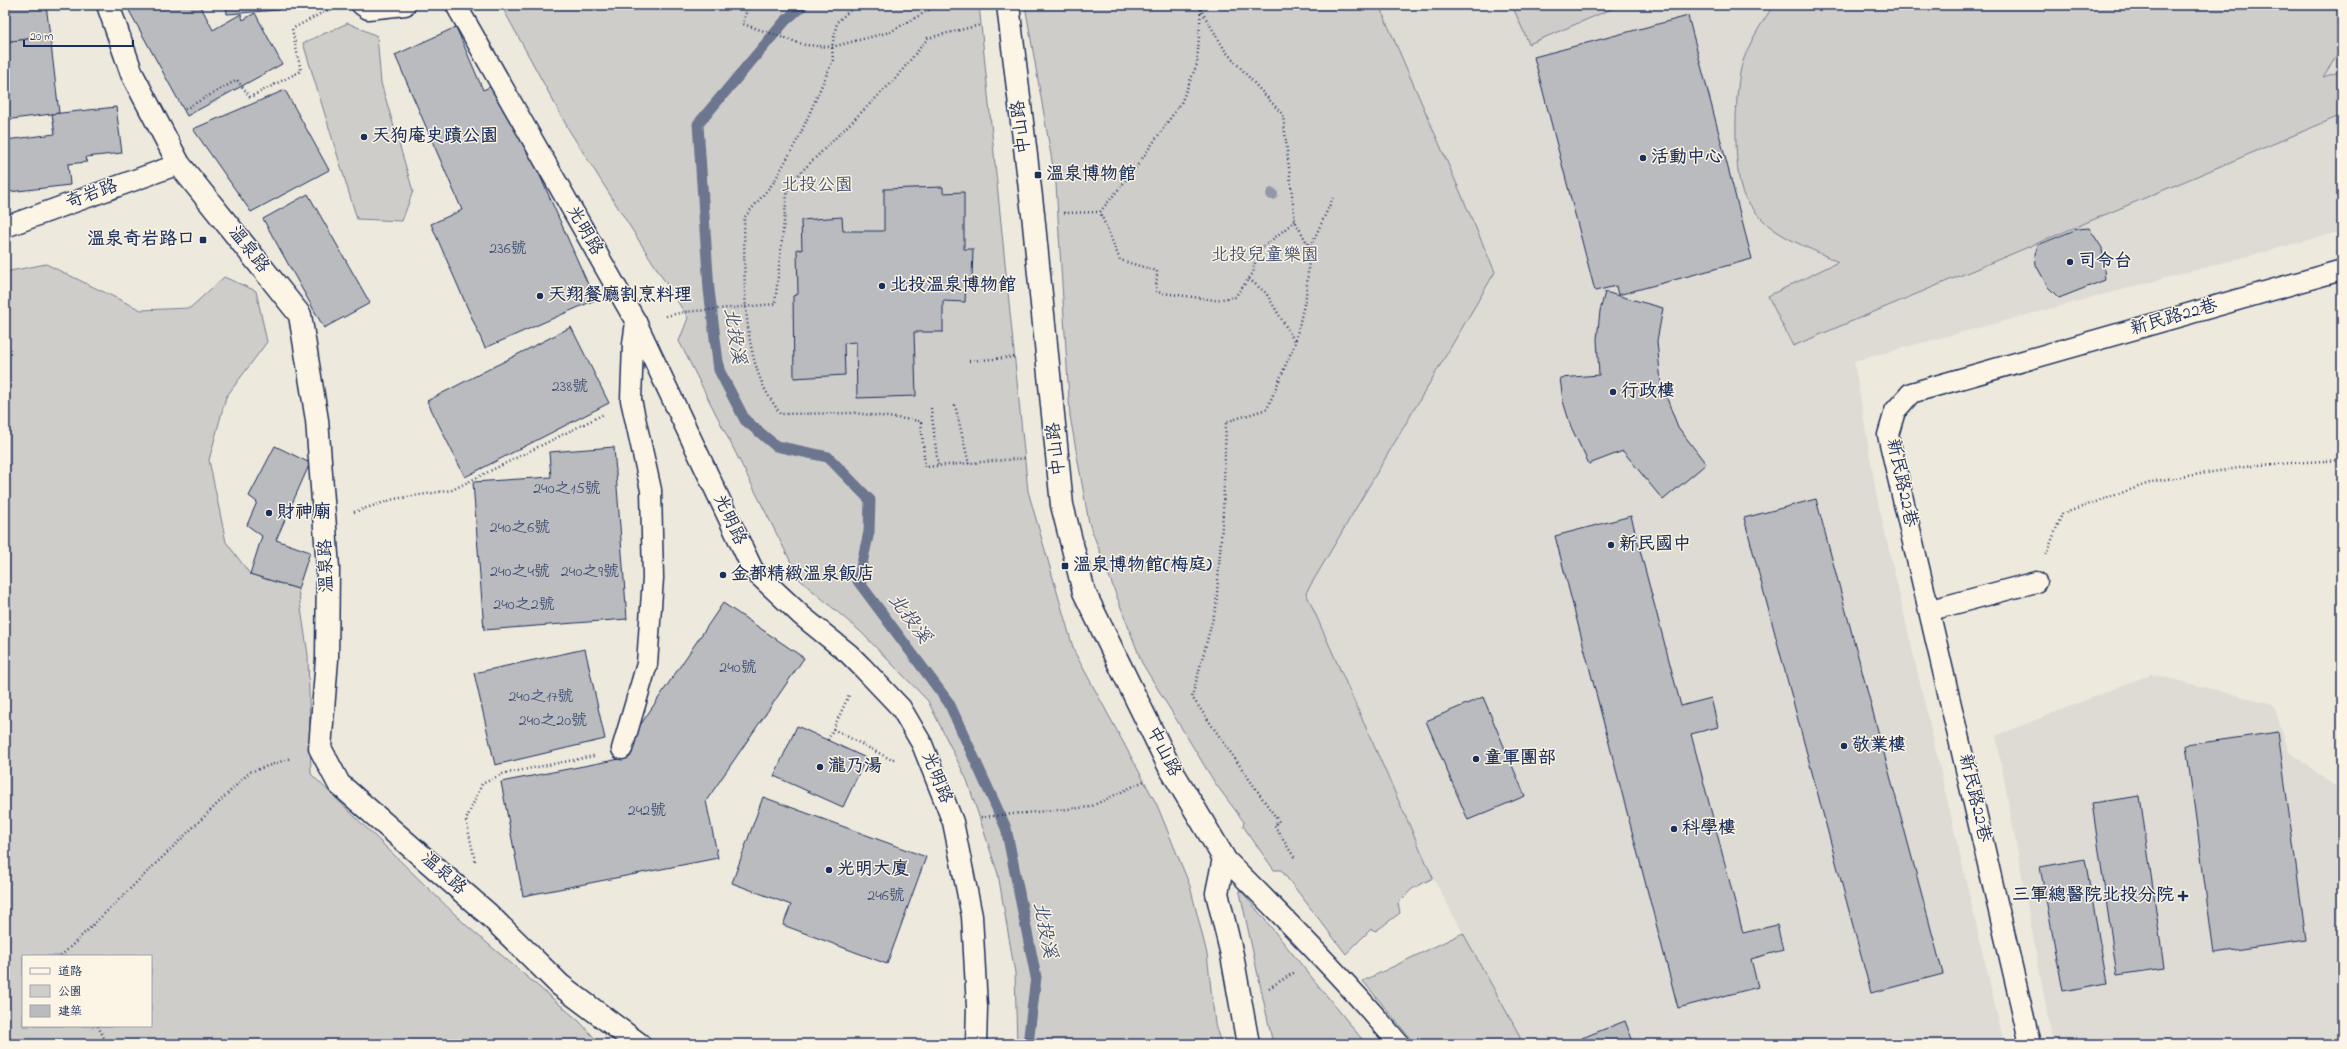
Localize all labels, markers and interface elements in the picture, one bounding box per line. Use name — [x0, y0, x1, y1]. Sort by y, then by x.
scale bar — [24, 22, 133, 48]
text: 20 m — [30, 28, 53, 46]
street label: 中山路 — [1006, 99, 1038, 155]
place label: 天狗庵史蹟公園 — [372, 124, 498, 150]
marker: 天狗庵史蹟公園 — [359, 132, 369, 142]
place label: 活動中心 — [1651, 145, 1723, 171]
marker: 活動中心 — [1638, 153, 1648, 163]
place label: 溫泉博物館 — [1046, 162, 1136, 188]
marker: 溫泉博物館 — [1033, 170, 1043, 180]
park label: 北投公園 — [781, 173, 853, 199]
street label: 奇岩路 — [62, 174, 122, 216]
street label: 光明路 — [559, 201, 609, 261]
street label: 溫泉路 — [221, 221, 275, 279]
place label: 溫泉奇岩路口 — [87, 227, 195, 253]
marker: 溫泉奇岩路口 — [198, 235, 208, 245]
house number: 236號 — [489, 237, 527, 261]
park label: 北投兒童樂園 — [1211, 243, 1319, 269]
place label: 司令台 — [2078, 249, 2132, 275]
marker: 司令台 — [2065, 257, 2075, 267]
place label: 北投溫泉博物館 — [890, 273, 1016, 299]
marker: 北投溫泉博物館 — [877, 281, 887, 291]
place label: 天翔餐廳割烹料理 — [548, 283, 692, 309]
marker: 天翔餐廳割烹料理 — [535, 291, 545, 301]
street label: 新民路22巷 — [2127, 293, 2221, 343]
water label: 北投溪 — [716, 306, 752, 367]
house number: 238號 — [552, 375, 588, 399]
place label: 行政樓 — [1621, 379, 1675, 405]
marker: 行政樓 — [1608, 387, 1618, 397]
street label: 中山路 — [1041, 421, 1073, 477]
street label: 新民路22巷 — [1879, 436, 1923, 530]
house number: 240之15號 — [533, 477, 601, 501]
street label: 光明路 — [706, 490, 752, 550]
place label: 財神廟 — [277, 500, 331, 526]
marker: 財神廟 — [264, 508, 274, 518]
house number: 240之6號 — [490, 516, 550, 540]
place label: 新民國中 — [1619, 532, 1691, 558]
street label: 溫泉路 — [313, 539, 341, 593]
marker: 新民國中 — [1606, 540, 1616, 550]
place label: 溫泉博物館(梅庭) — [1073, 553, 1213, 579]
house number: 240之4號 — [490, 560, 550, 584]
house number: 240之9號 — [561, 560, 619, 584]
marker: 溫泉博物館(梅庭) — [1060, 561, 1070, 571]
place label: 金都精緻溫泉飯店 — [731, 562, 875, 588]
marker: 金都精緻溫泉飯店 — [718, 570, 728, 580]
water label: 北投溪 — [881, 588, 938, 651]
house number: 240之2號 — [493, 593, 555, 617]
house number: 240號 — [719, 656, 757, 680]
house number: 240之17號 — [508, 685, 574, 709]
house number: 240之20號 — [519, 709, 587, 733]
street label: 中山路 — [1139, 722, 1187, 782]
place label: 敬業樓 — [1852, 733, 1906, 759]
marker: 敬業樓 — [1839, 741, 1849, 751]
place label: 童軍團部 — [1484, 746, 1556, 772]
street label: 光明路 — [914, 748, 958, 808]
street label: 新民路22巷 — [1951, 751, 1997, 845]
place label: 瀧乃湯 — [828, 754, 882, 780]
marker: 童軍團部 — [1471, 754, 1481, 764]
marker: 瀧乃湯 — [815, 762, 825, 772]
house number: 242號 — [628, 799, 666, 823]
place label: 科學樓 — [1682, 816, 1736, 842]
marker: 科學樓 — [1669, 824, 1679, 834]
street label: 溫泉路 — [414, 846, 472, 902]
place label: 光明大廈 — [837, 857, 909, 883]
marker: 光明大廈 — [824, 865, 834, 875]
place label: 三軍總醫院北投分院 — [2012, 883, 2174, 909]
house number: 246號 — [867, 884, 905, 908]
marker: 三軍總醫院北投分院 — [2177, 890, 2189, 902]
water label: 北投溪 — [1025, 899, 1063, 962]
legend — [22, 955, 152, 1027]
text: 道路 — [58, 963, 82, 981]
text: 公園 — [58, 983, 82, 1001]
text: 建築 — [58, 1003, 82, 1021]

